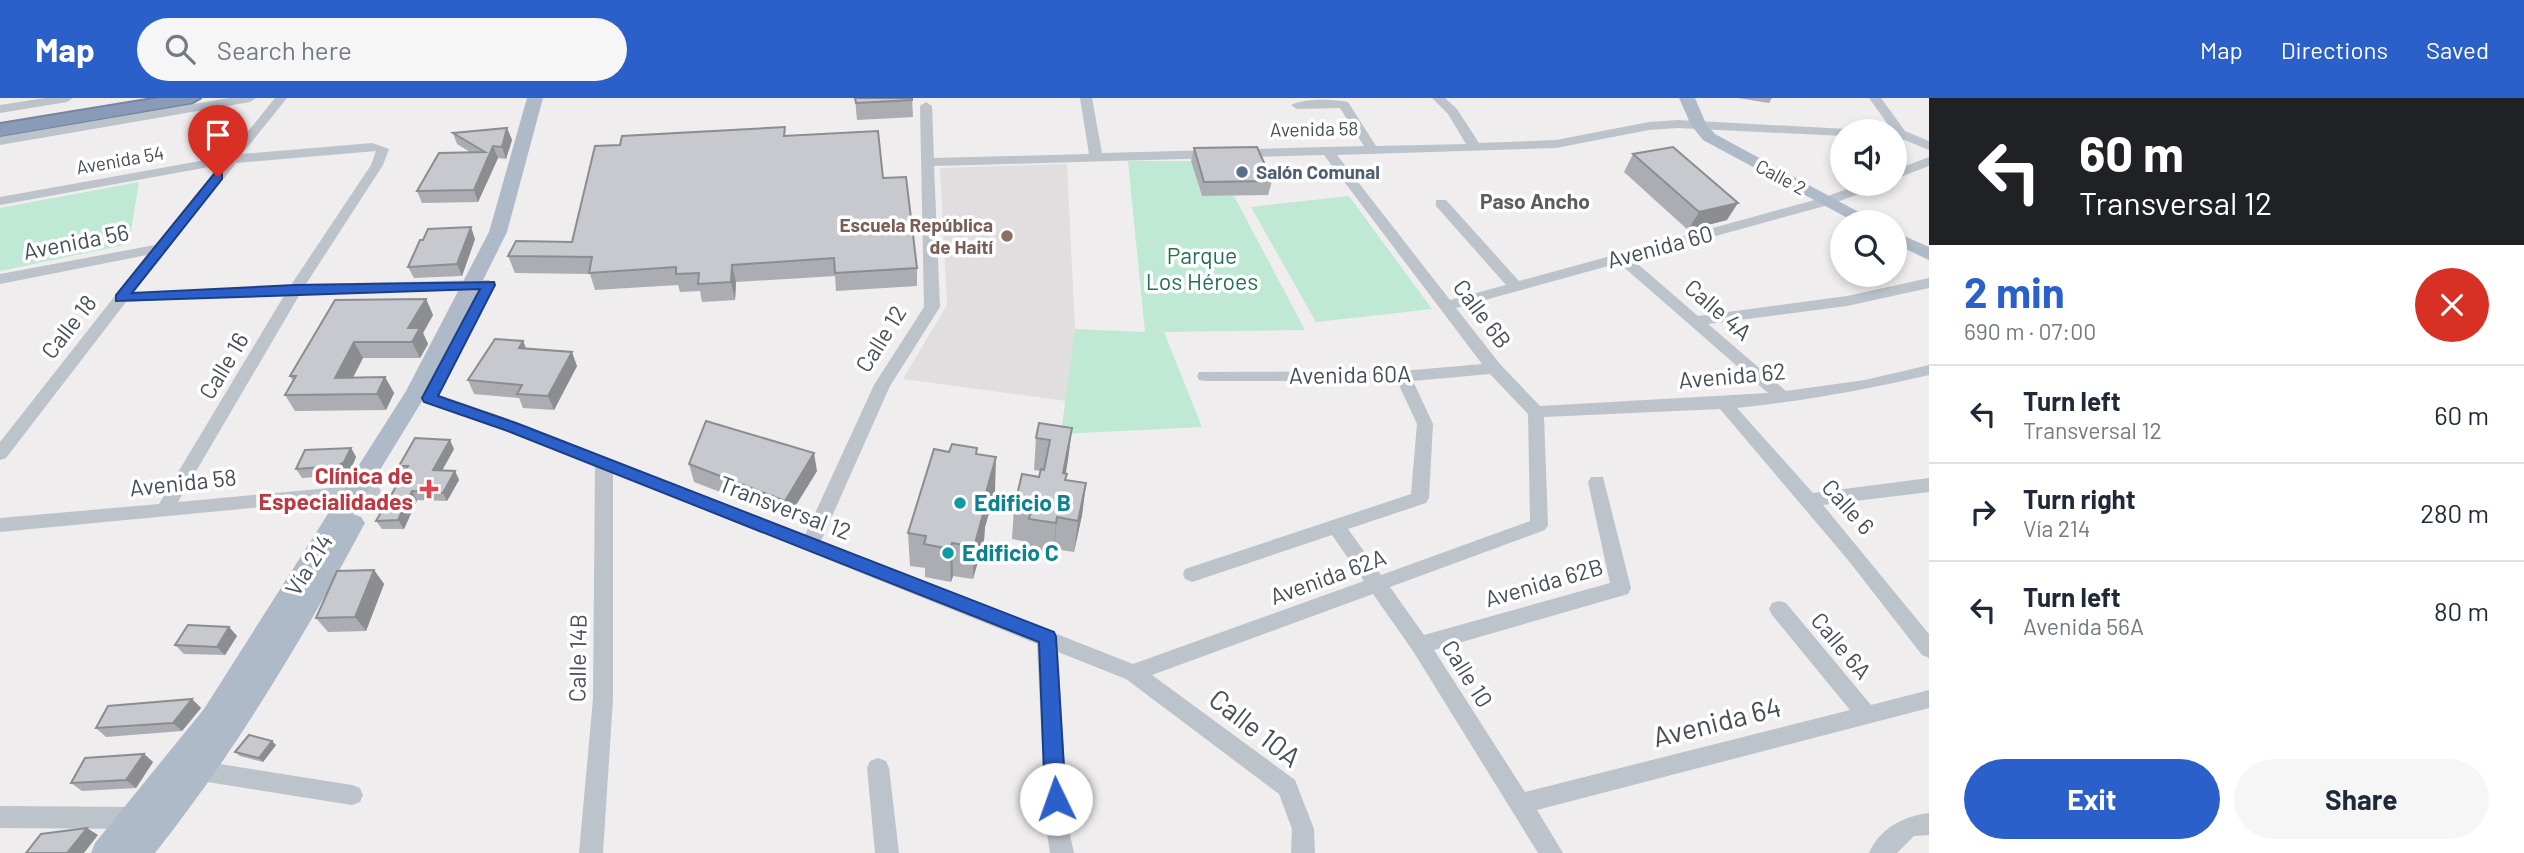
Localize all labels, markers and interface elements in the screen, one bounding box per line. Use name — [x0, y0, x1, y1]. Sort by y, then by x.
search box — [137, 18, 627, 81]
text: Map — [35, 29, 95, 69]
icon: search — [161, 30, 199, 68]
text: Search here — [217, 34, 352, 65]
text: Map — [2200, 35, 2243, 64]
text: Directions — [2281, 35, 2388, 64]
text: Saved — [2426, 35, 2489, 64]
pin — [188, 105, 248, 177]
icon: arrive — [199, 116, 237, 154]
street label: Avenida 58 — [1270, 116, 1358, 141]
map controls — [1830, 119, 1907, 287]
button: sound — [1830, 119, 1907, 196]
text: 60 m — [2079, 123, 2184, 182]
icon: left — [1964, 126, 2055, 217]
street label: Avenida 54 — [74, 140, 166, 179]
street label: Calle 2 — [1752, 154, 1810, 199]
place label: Salón Comunal — [1256, 160, 1380, 183]
marker: Salón Comunal — [1234, 164, 1250, 180]
text: Transversal 12 — [2079, 183, 2272, 221]
district label: Paso Ancho — [1480, 188, 1590, 213]
button: search — [1830, 210, 1907, 287]
place label: Escuela República de Haití — [839, 213, 993, 258]
street label: Avenida 56 — [21, 217, 131, 265]
street label: Avenida 60 — [1604, 219, 1716, 274]
marker: Escuela República de Haití — [999, 228, 1015, 244]
park label: Parque Los Héroes — [1146, 241, 1258, 295]
text: 2 min — [1964, 266, 2065, 316]
button: close — [2415, 268, 2489, 342]
street label: Calle 6B — [1448, 273, 1518, 353]
street label: Calle 4A — [1679, 273, 1758, 346]
street label: Calle 18 — [35, 289, 102, 364]
street label: Calle 12 — [849, 300, 911, 377]
text: 690 m · 07:00 — [1964, 317, 2096, 345]
street label: Calle 16 — [192, 327, 254, 404]
street label: Avenida 62 — [1677, 356, 1787, 394]
street label: Avenida 60A — [1289, 359, 1411, 389]
text: Turn left — [2023, 385, 2121, 416]
icon: left — [1964, 395, 2002, 433]
text: 60 m — [2434, 399, 2489, 430]
text: Transversal 12 — [2023, 416, 2162, 444]
place label: Clínica de Especialidades — [259, 461, 413, 515]
street label: Avenida 58 — [128, 462, 238, 502]
street label: Transversal 12 — [716, 469, 855, 545]
street label: Calle 6 — [1817, 473, 1881, 540]
marker: Clínica de Especialidades — [419, 479, 439, 499]
text: Turn right — [2023, 483, 2136, 514]
place label: Edificio B — [974, 488, 1071, 516]
icon: right — [1964, 493, 2002, 531]
marker: Edificio B — [952, 495, 968, 511]
text: 280 m — [2420, 497, 2489, 528]
text: Vía 214 — [2023, 514, 2091, 542]
street label: Vía 214 — [278, 528, 338, 601]
place label: Edificio C — [962, 538, 1059, 566]
street label: Avenida 62A — [1266, 542, 1390, 610]
marker: Edificio C — [940, 545, 956, 561]
street label: Avenida 62B — [1481, 552, 1606, 612]
text: Turn left — [2023, 581, 2121, 612]
icon: left — [1964, 591, 2002, 629]
text: 80 m — [2434, 595, 2489, 626]
street label: Calle 6A — [1806, 606, 1878, 685]
text: Avenida 56A — [2023, 612, 2144, 640]
street label: Calle 14B — [562, 614, 592, 702]
street label: Calle 10 — [1436, 635, 1499, 712]
street label: Calle 10A — [1203, 681, 1308, 774]
street label: Avenida 64 — [1649, 689, 1785, 753]
button: Exit — [1964, 759, 2220, 839]
button: Share — [2234, 759, 2489, 839]
position arrow — [1019, 762, 1093, 836]

